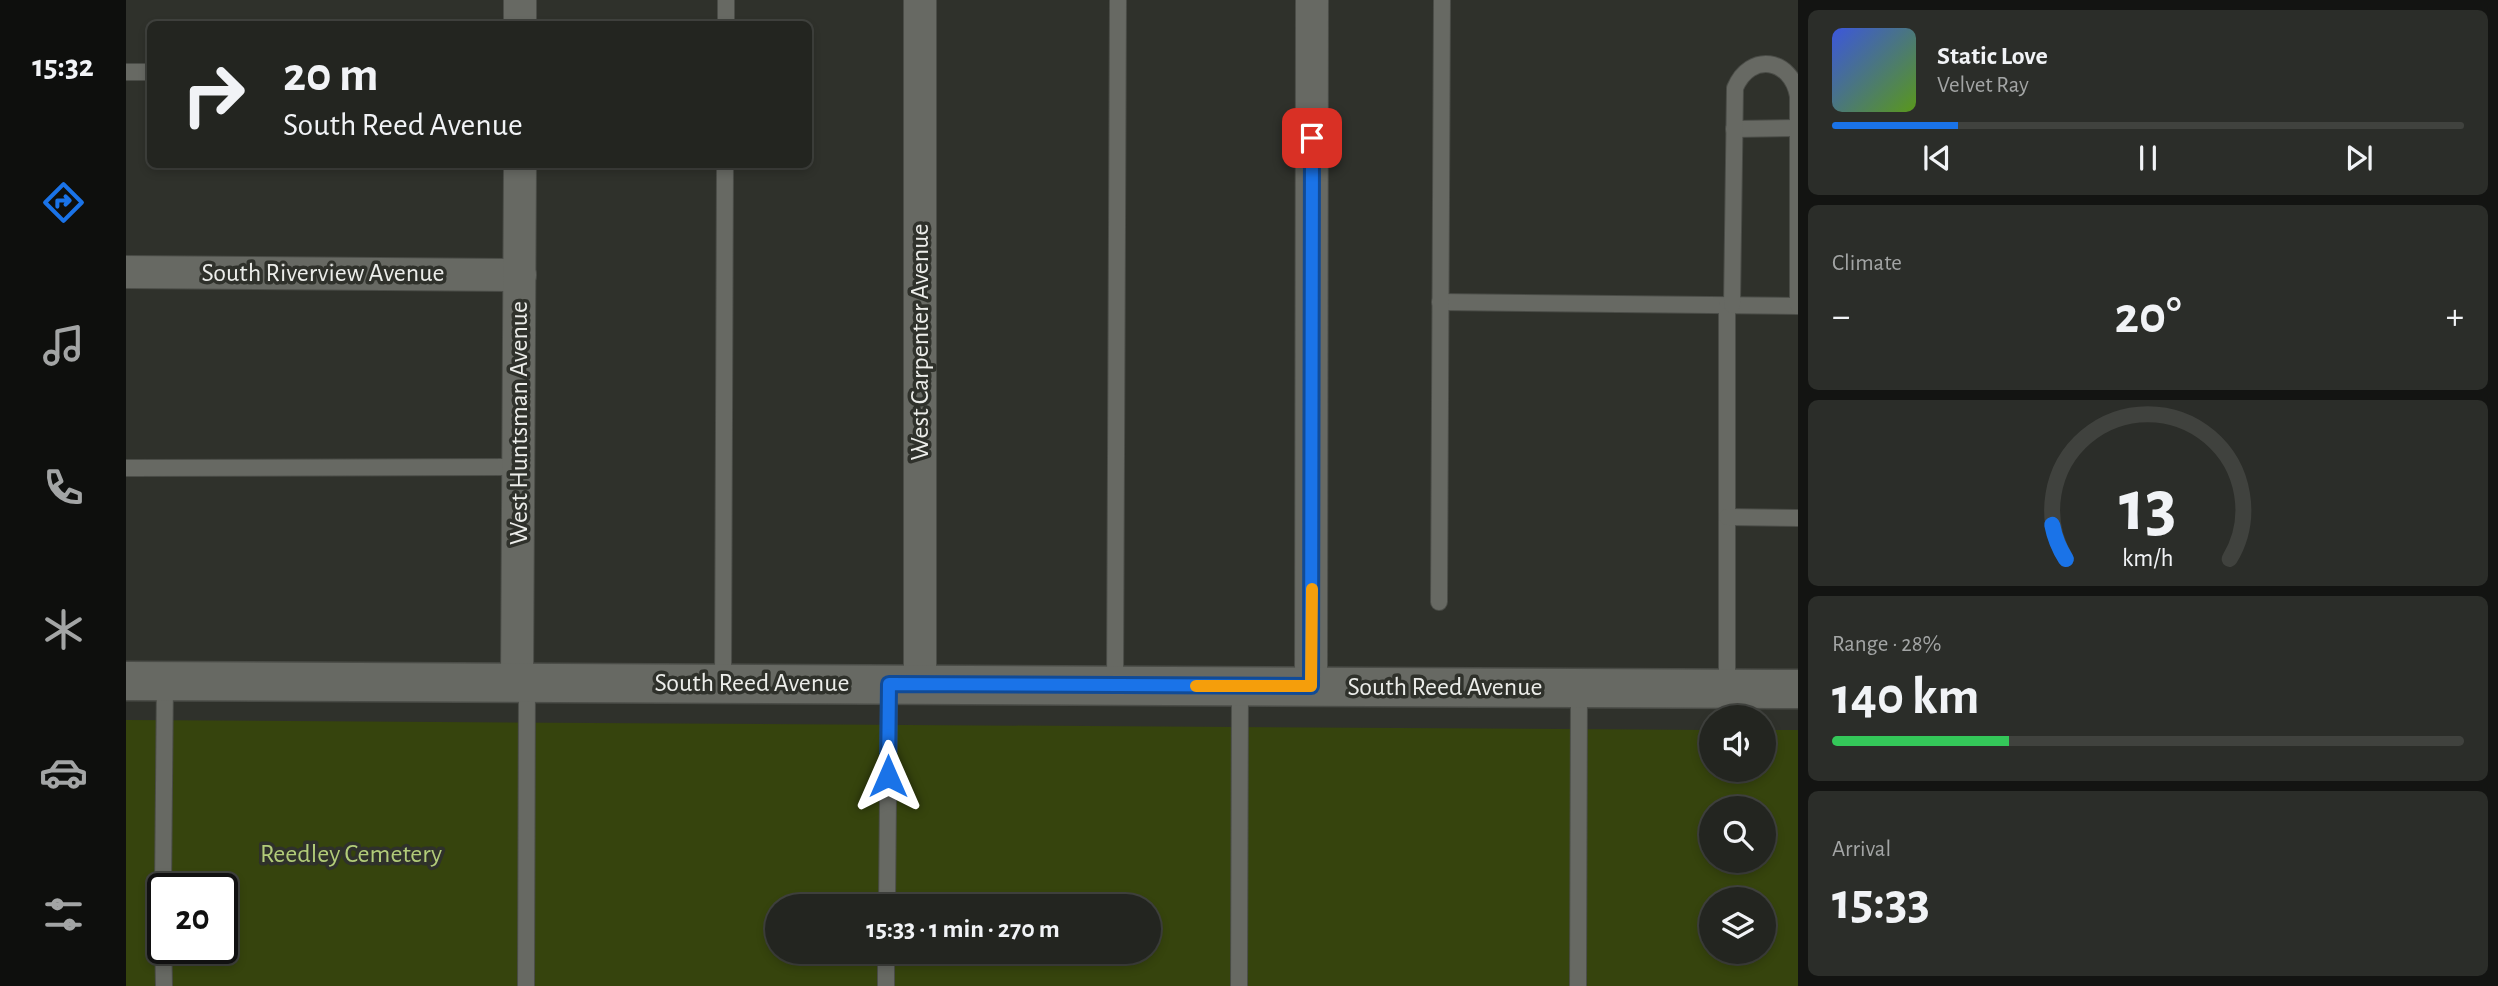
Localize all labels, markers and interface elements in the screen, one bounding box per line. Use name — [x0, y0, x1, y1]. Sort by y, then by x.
text: Static Love — [1937, 43, 2048, 69]
icon: right — [168, 49, 259, 140]
text: 15:32 — [32, 50, 94, 82]
text: 20 m — [283, 51, 379, 100]
text: Velvet Ray — [1937, 74, 2029, 97]
pin — [1282, 108, 1342, 168]
text: South Reed Avenue — [283, 109, 523, 141]
icon: arrive — [1293, 119, 1331, 157]
icon: previous — [1918, 139, 1956, 177]
icon: pause — [2129, 139, 2167, 177]
icon: next — [2340, 139, 2378, 177]
icon: directions — [39, 178, 88, 227]
street label: West Carpenter Avenue — [907, 224, 933, 460]
text: Climate — [1832, 252, 1902, 275]
street label: South Riverview Avenue — [202, 260, 444, 286]
text: 20° — [2115, 290, 2181, 342]
text: − — [1832, 298, 1850, 336]
text: + — [2446, 298, 2464, 336]
street label: West Huntsman Avenue — [506, 301, 532, 545]
icon: music — [39, 321, 88, 370]
icon: phone — [39, 463, 88, 512]
text: 13 — [2119, 471, 2177, 544]
text: km/h — [2122, 546, 2174, 571]
icon: climate — [39, 605, 88, 654]
text: Range · 28% — [1832, 633, 1942, 656]
street label: South Reed Avenue — [655, 670, 849, 696]
text: 140 km — [1832, 671, 1980, 723]
street label: South Reed Avenue — [1348, 674, 1542, 700]
map controls — [1699, 705, 1776, 964]
button: sound — [1699, 705, 1776, 782]
position arrow — [851, 739, 925, 813]
icon: car — [39, 748, 88, 797]
button: search — [1699, 796, 1776, 873]
text: Arrival — [1832, 838, 1891, 861]
park label: Reedley Cemetery — [260, 841, 442, 867]
speed limit sign: 20 — [147, 873, 238, 964]
text: 15:33 — [1832, 876, 1930, 928]
button: layers — [1699, 887, 1776, 964]
icon: filters — [39, 890, 88, 939]
text: 15:33 · 1 min · 270 m — [866, 916, 1060, 942]

